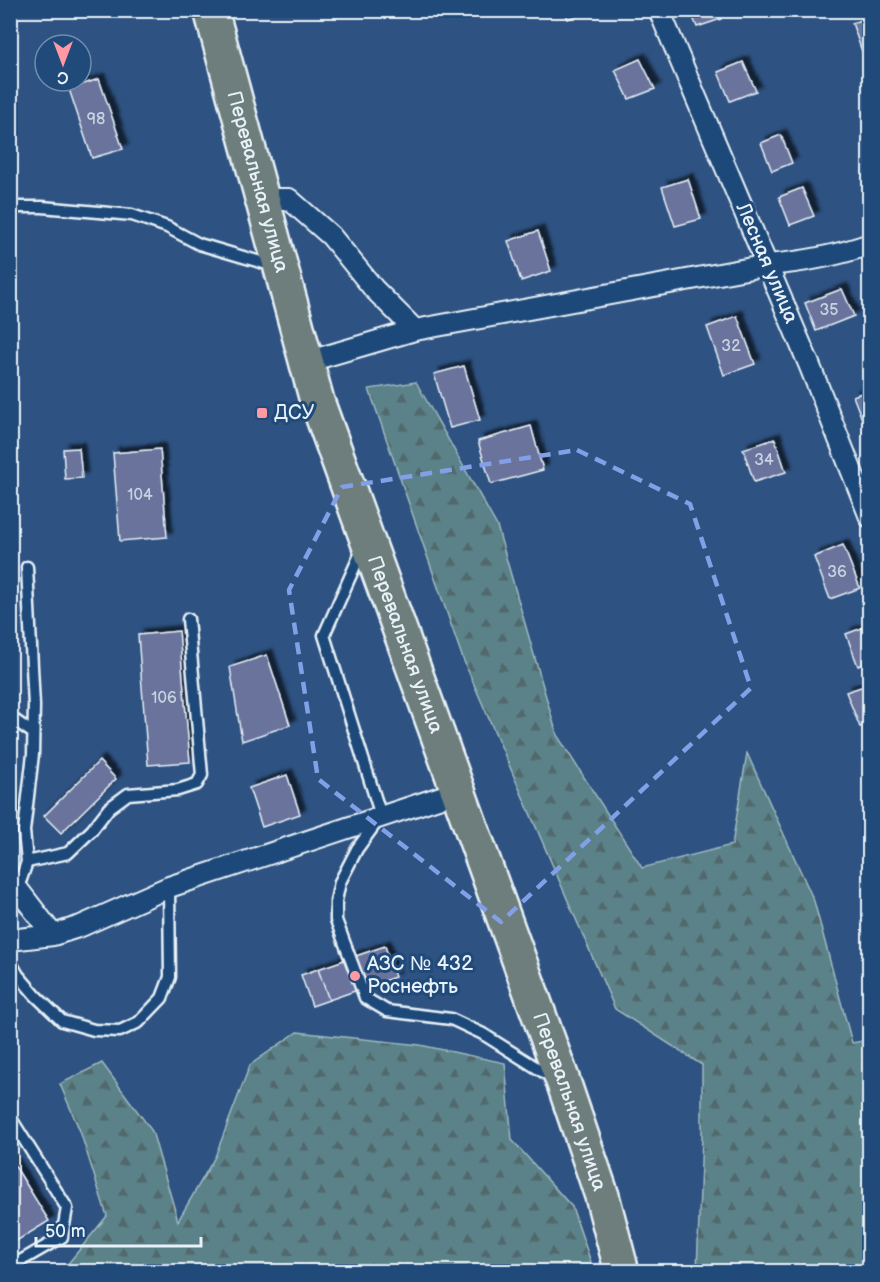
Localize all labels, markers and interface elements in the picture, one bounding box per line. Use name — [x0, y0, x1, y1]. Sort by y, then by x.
north arrow — [33, 33, 93, 93]
text: С — [57, 67, 69, 86]
street label: Перевальная улица — [222, 88, 294, 275]
house number: 98 — [87, 110, 105, 129]
street label: Лесная улица — [730, 198, 803, 327]
house number: 35 — [819, 301, 839, 320]
house number: 32 — [721, 337, 741, 356]
place label: ДСУ — [274, 401, 315, 425]
marker: ДСУ — [255, 406, 269, 420]
house number: 34 — [754, 451, 774, 470]
house number: 104 — [127, 486, 153, 505]
street label: Перевальная улица — [362, 552, 448, 737]
house number: 36 — [827, 563, 847, 582]
house number: 106 — [151, 689, 177, 708]
place label: АЗС № 432 Роснефть — [366, 952, 473, 999]
marker: АЗС № 432 Роснефть — [348, 969, 362, 983]
street label: Перевальная улица — [527, 1009, 611, 1194]
scale bar — [36, 1210, 201, 1248]
text: 50 m — [45, 1221, 86, 1242]

